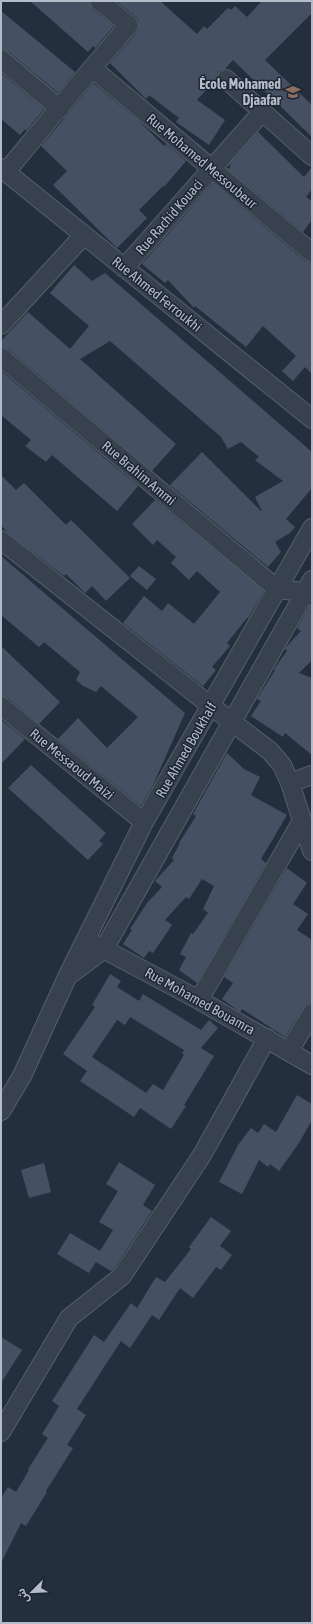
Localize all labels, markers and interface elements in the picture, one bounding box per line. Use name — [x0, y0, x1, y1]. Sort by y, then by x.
place label: École Mohamed Djaafar — [199, 76, 282, 108]
school or university icon: École Mohamed Djaafar — [284, 83, 302, 101]
street label: Rue Mohamed Messoubeur — [144, 110, 261, 212]
street label: Rue Rachid Kouaci — [132, 176, 206, 258]
street label: Rue Ahmed Ferroukhi — [109, 253, 205, 335]
street label: Rue Brahim Ammi — [99, 438, 179, 508]
street label: Rue Ahmed Boukhalf — [152, 699, 220, 801]
street label: Rue Messaoud Maizi — [27, 725, 117, 803]
street label: Rue Mohamed Bouamra — [142, 964, 258, 1038]
north arrow — [12, 1572, 52, 1612]
text: ش — [14, 1586, 32, 1605]

